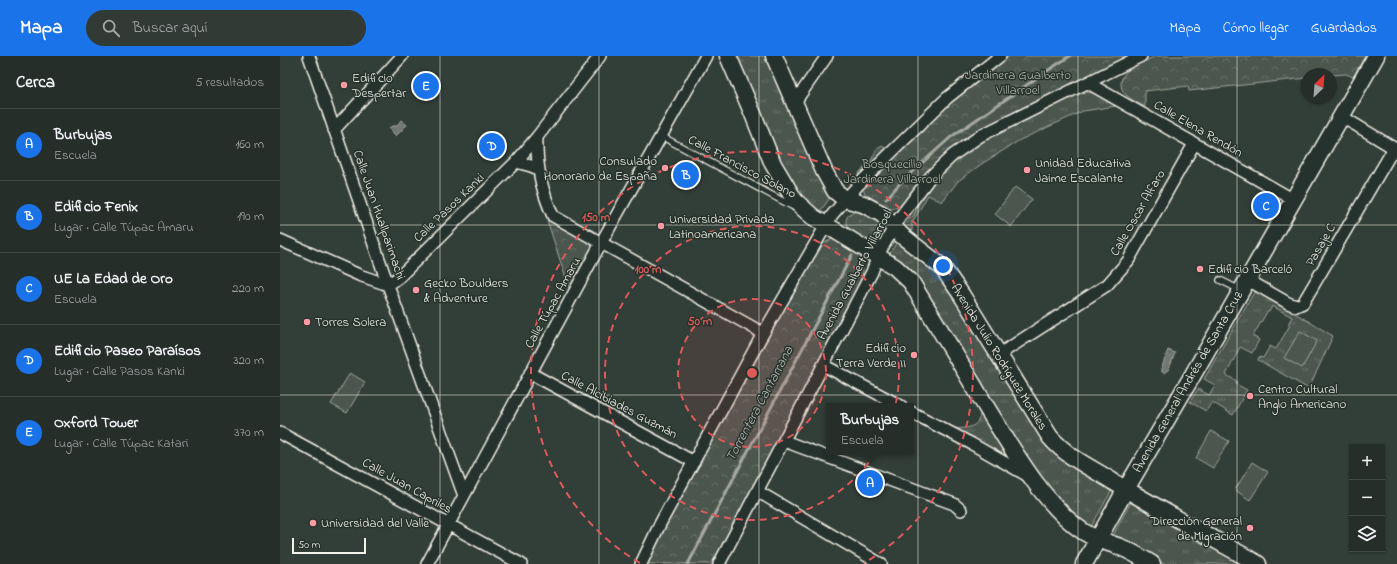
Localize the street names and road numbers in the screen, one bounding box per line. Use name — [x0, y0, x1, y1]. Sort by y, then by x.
street label: Calle Elena Rendón — [1150, 96, 1246, 162]
street label: Calle Francisco Solano — [685, 130, 800, 204]
street label: Calle Juan Huallparimachi — [348, 148, 410, 282]
street label: Calle Oscar Alfaro — [1106, 166, 1171, 260]
street label: Calle Pasos Kanki — [409, 169, 489, 247]
street label: Avenida Gualberto Villarroel — [813, 207, 897, 343]
street label: Pasaje C — [1301, 220, 1341, 270]
street label: Calle Túpac Amaru — [520, 254, 586, 352]
street label: Avenida Julio Rodríguez Morales — [945, 280, 1052, 435]
street label: Avenida General Andrés de Santa Cruz — [1128, 287, 1248, 476]
street label: Calle Alcibiades Guzmán — [558, 366, 680, 444]
street label: Calle Juan Capriles — [359, 453, 456, 519]

